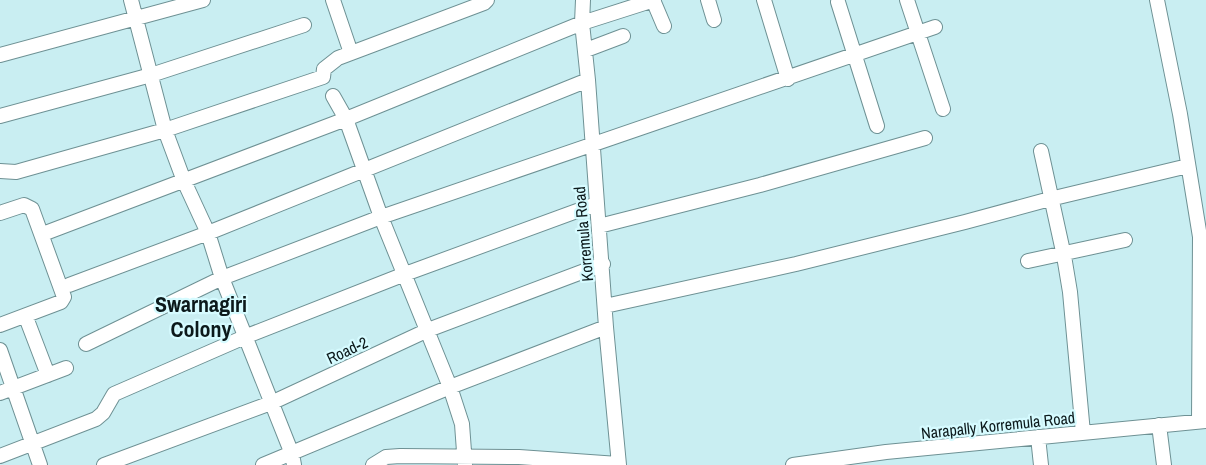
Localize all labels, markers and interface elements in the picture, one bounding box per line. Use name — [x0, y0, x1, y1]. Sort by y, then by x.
street label: Korremula Road — [568, 185, 598, 283]
district label: Swarnagiri Colony — [155, 289, 247, 344]
street label: Road-2 — [323, 331, 371, 369]
street label: Narapally Korremula Road — [920, 406, 1076, 444]

